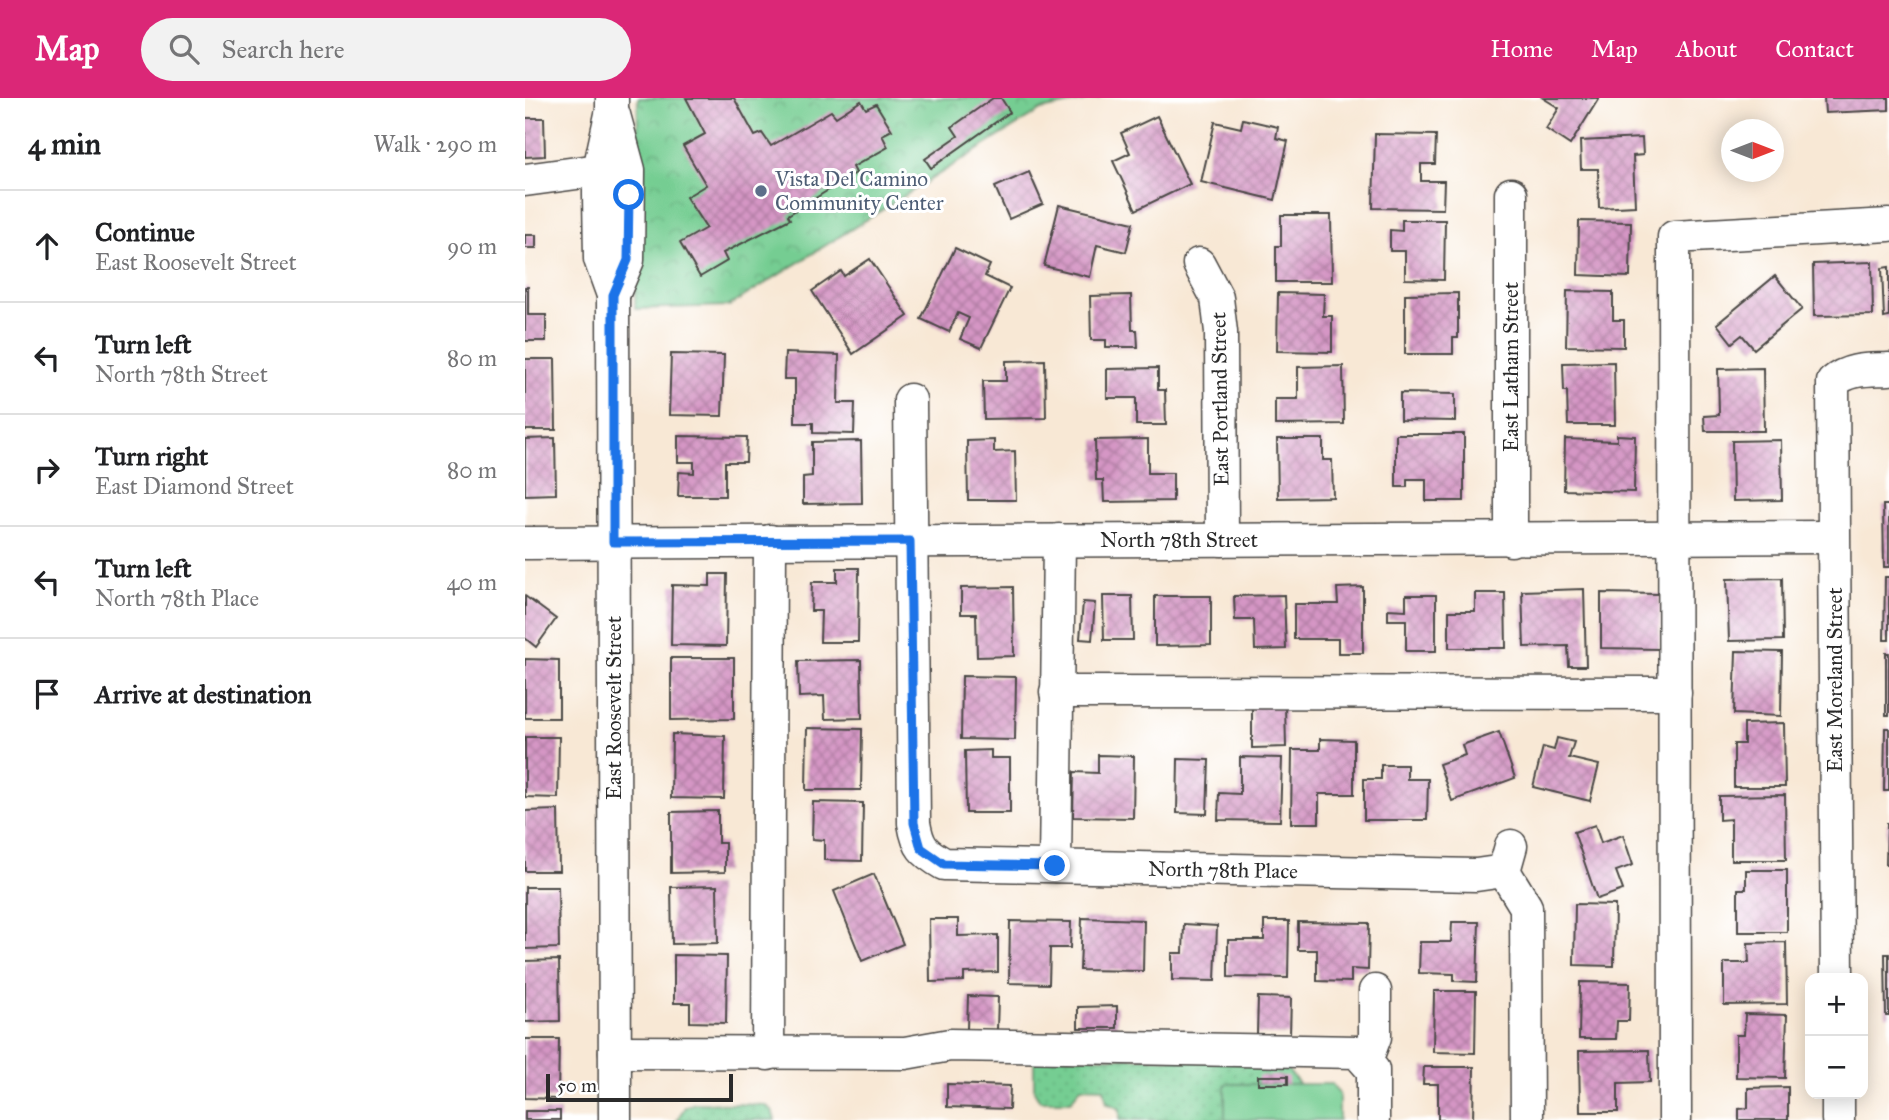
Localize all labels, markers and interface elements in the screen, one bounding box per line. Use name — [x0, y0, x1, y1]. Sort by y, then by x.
search box — [141, 18, 631, 81]
text: Map — [35, 29, 99, 69]
icon: search — [165, 30, 203, 68]
text: Search here — [221, 33, 345, 65]
text: Home — [1490, 34, 1553, 64]
text: Map — [1591, 34, 1638, 64]
text: About — [1676, 34, 1737, 64]
text: Contact — [1775, 34, 1854, 64]
north arrow — [1721, 119, 1784, 182]
text: 4 min — [28, 126, 101, 162]
text: Walk · 290 m — [373, 130, 497, 158]
place label: Vista Del Camino Community Center — [774, 166, 944, 216]
route start — [613, 179, 644, 210]
marker: Vista Del Camino Community Center — [753, 183, 769, 199]
text: Continue — [95, 216, 195, 248]
icon: ahead — [28, 227, 66, 265]
text: 90 m — [447, 232, 497, 260]
text: East Roosevelt Street — [95, 248, 297, 276]
street label: East Latham Street — [1498, 281, 1524, 452]
street label: East Portland Street — [1205, 311, 1235, 486]
text: Turn left — [95, 328, 191, 360]
icon: left — [28, 339, 66, 377]
text: 80 m — [447, 344, 497, 372]
text: North 78th Street — [95, 360, 268, 388]
text: Turn right — [95, 440, 208, 472]
icon: right — [28, 451, 66, 489]
text: 80 m — [447, 456, 497, 484]
text: East Diamond Street — [95, 472, 294, 500]
street label: North 78th Street — [1100, 527, 1258, 553]
text: Turn left — [95, 552, 191, 584]
icon: left — [28, 563, 66, 601]
text: 40 m — [447, 568, 497, 596]
text: North 78th Place — [95, 584, 259, 612]
street label: East Moreland Street — [1822, 587, 1848, 773]
street label: East Roosevelt Street — [601, 615, 627, 800]
icon: arrive — [28, 675, 66, 713]
text: Arrive at destination — [95, 678, 312, 710]
route end — [1039, 850, 1070, 881]
street label: North 78th Place — [1148, 856, 1298, 884]
map controls — [1805, 973, 1868, 1099]
button: + — [1805, 973, 1868, 1036]
button: − — [1805, 1036, 1868, 1099]
scale bar — [546, 1071, 733, 1103]
text: 50 m — [557, 1074, 597, 1097]

